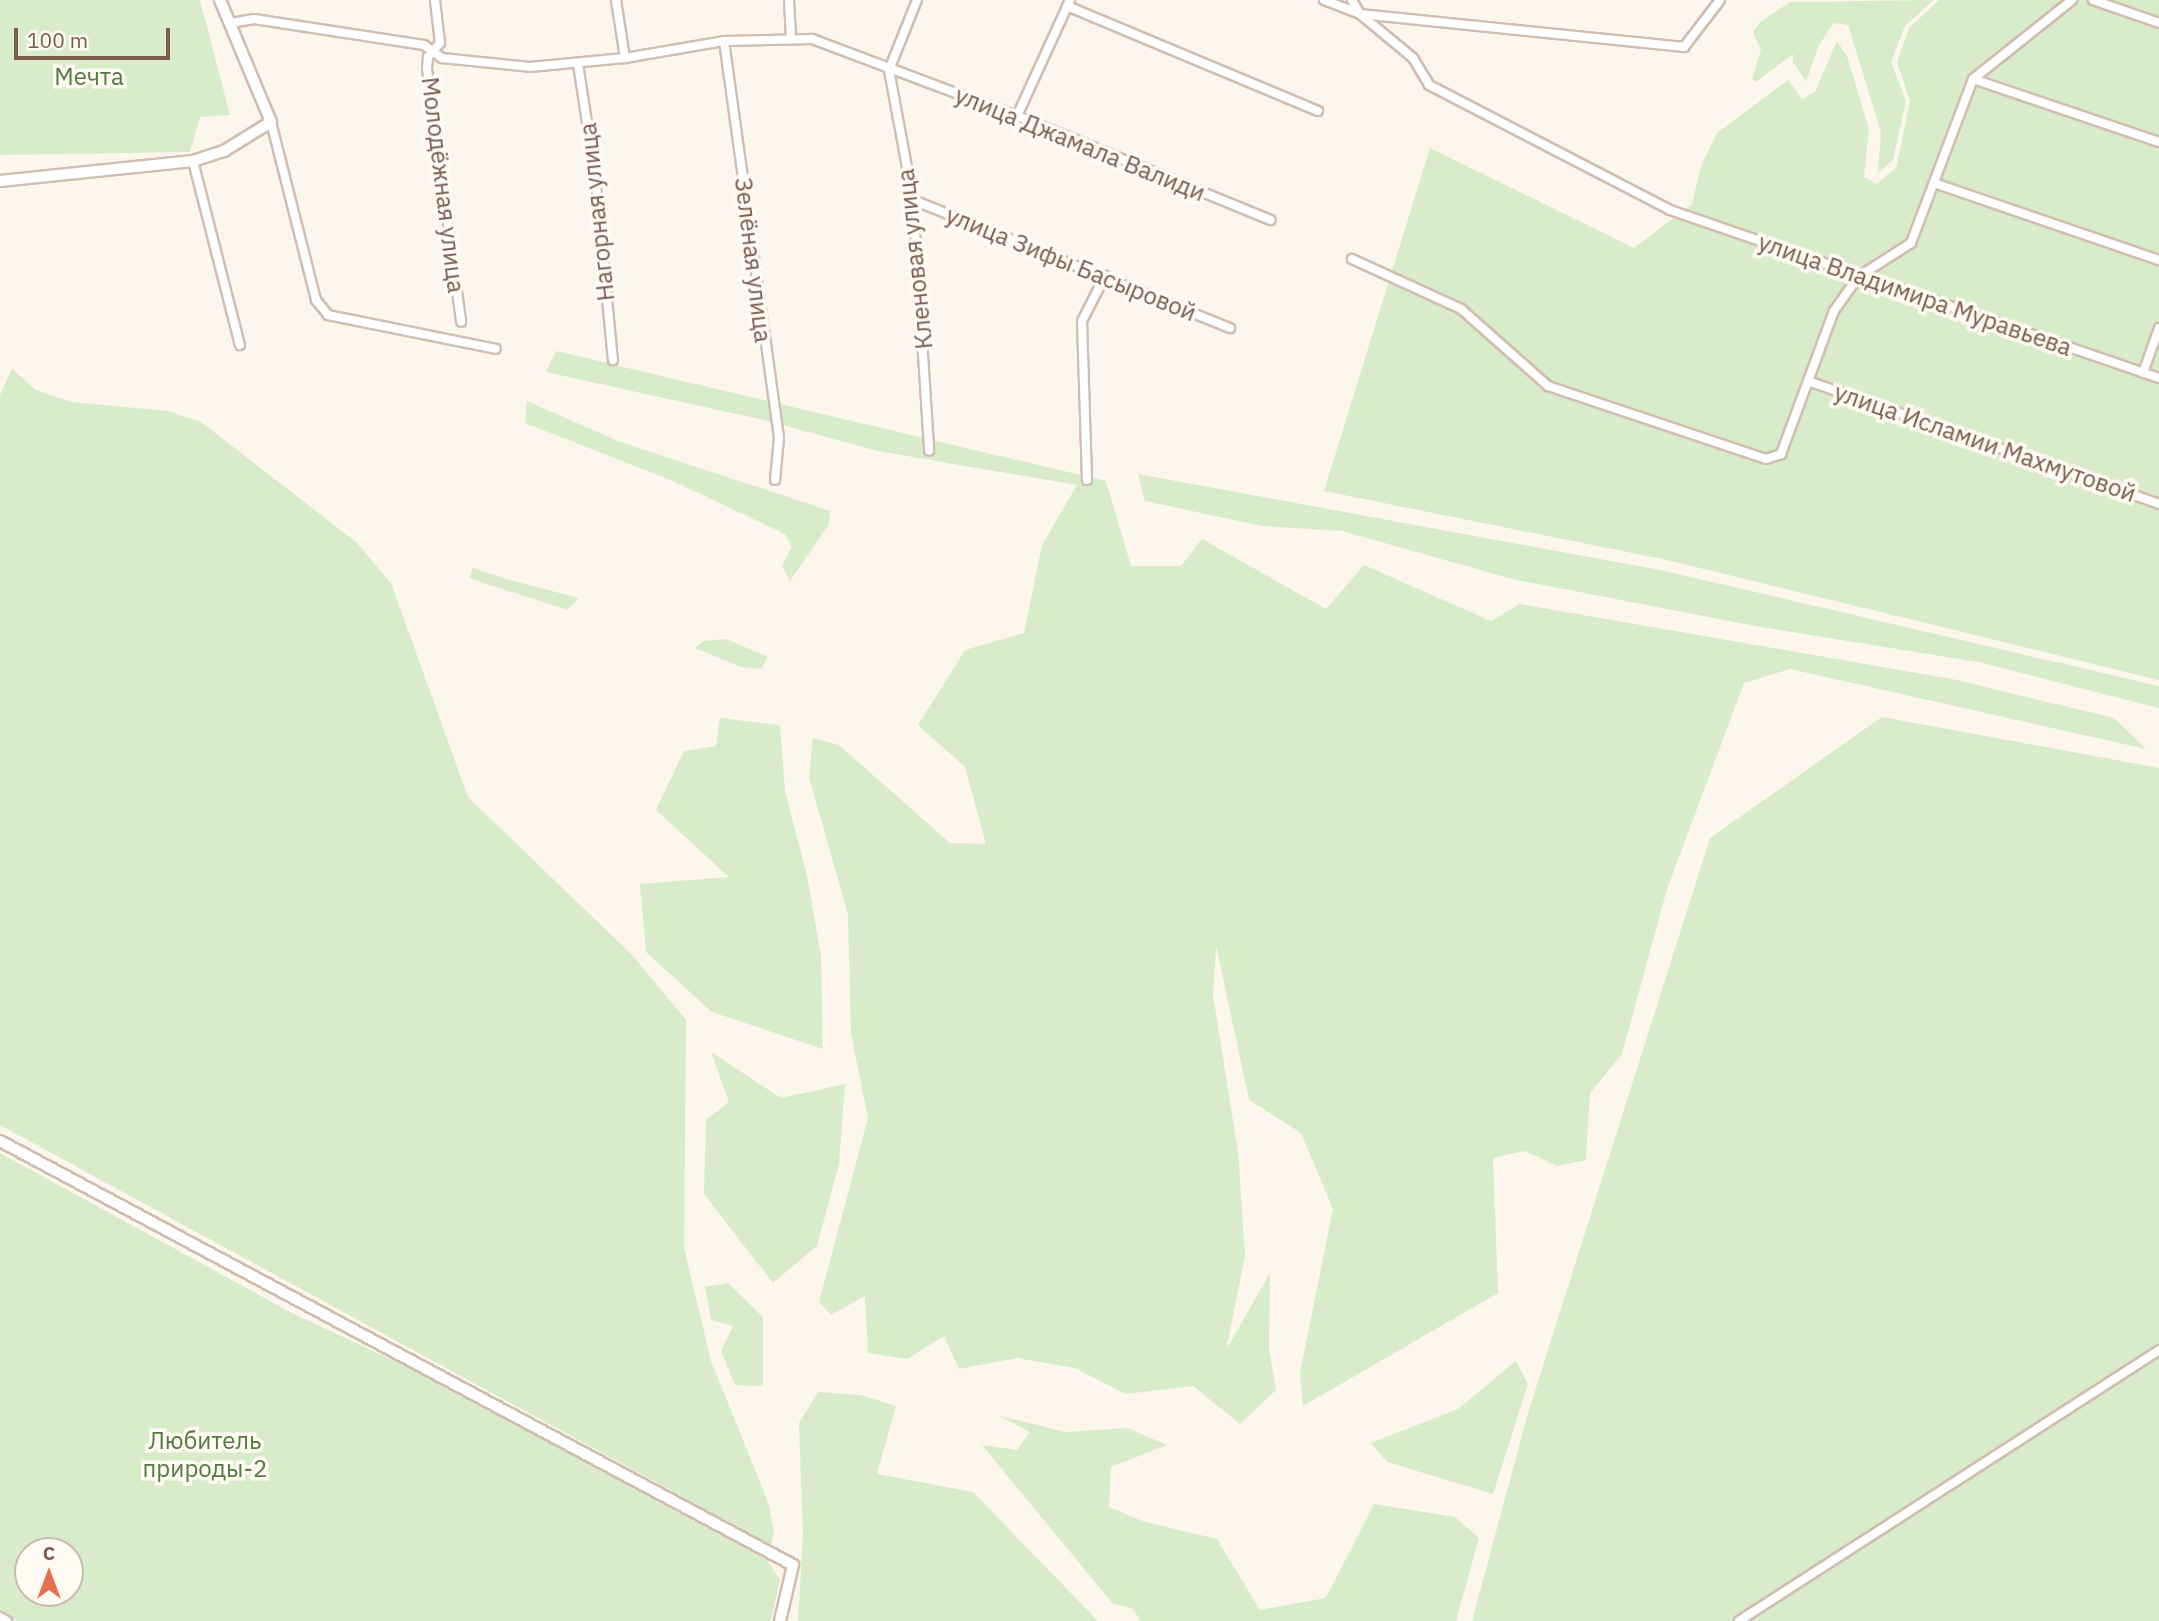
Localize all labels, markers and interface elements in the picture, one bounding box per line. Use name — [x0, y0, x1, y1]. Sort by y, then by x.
scale bar — [18, 14, 173, 58]
text: 100 m — [27, 26, 88, 54]
park label: Мечта — [54, 63, 124, 91]
street label: Молодёжная улица — [415, 75, 471, 295]
street label: улица Джамала Валиди — [951, 81, 1209, 207]
street label: Нагорная улица — [573, 121, 621, 303]
street label: Кленовая улица — [891, 167, 939, 351]
street label: Зелёная улица — [729, 176, 777, 344]
street label: улица Зифы Басыровой — [942, 201, 1200, 327]
street label: улица Владимира Муравьева — [1754, 228, 2076, 362]
street label: улица Исламии Махмутовой — [1830, 378, 2140, 508]
park label: Любитель природы-2 — [143, 1427, 267, 1483]
north arrow — [14, 1537, 84, 1607]
text: С — [43, 1541, 55, 1565]

